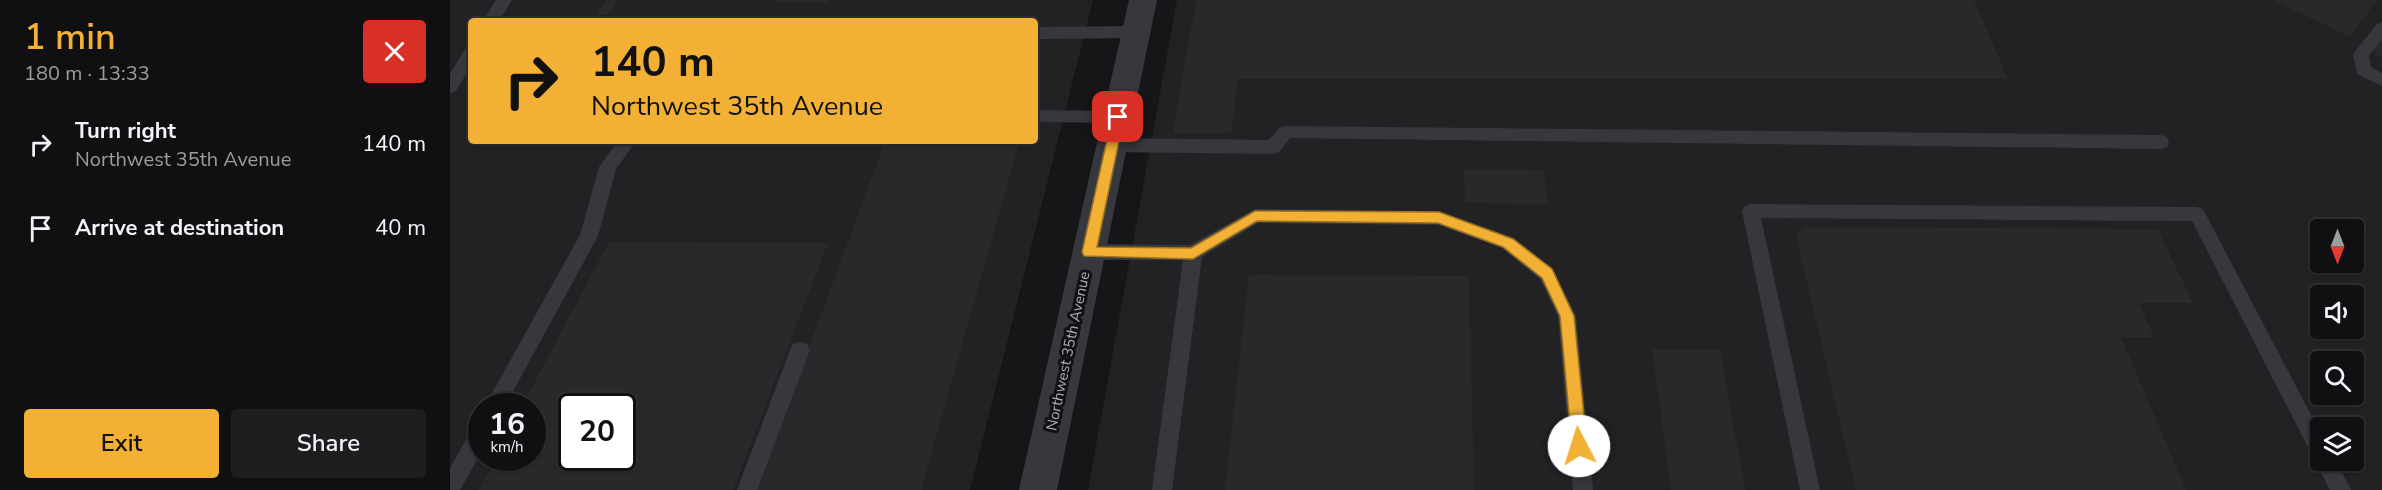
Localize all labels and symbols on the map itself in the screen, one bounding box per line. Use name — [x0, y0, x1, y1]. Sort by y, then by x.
pin — [1092, 91, 1143, 142]
north arrow — [2310, 219, 2364, 273]
street label: Northwest 35th Avenue — [1041, 270, 1095, 432]
speed limit sign: 20 — [558, 393, 636, 471]
position arrow — [1547, 414, 1611, 478]

